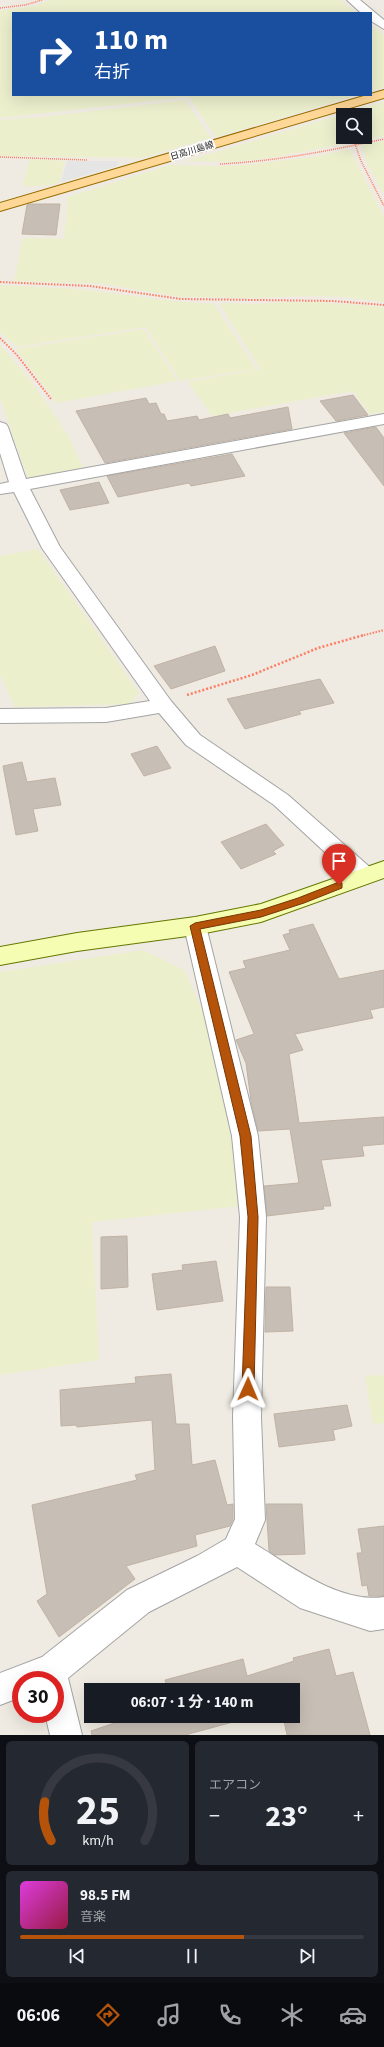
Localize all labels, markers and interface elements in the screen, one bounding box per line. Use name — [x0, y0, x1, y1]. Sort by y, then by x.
text: 110 m — [94, 20, 168, 60]
icon: right — [28, 28, 80, 80]
text: 右折 — [94, 60, 130, 85]
map controls — [336, 108, 372, 144]
button: search — [336, 108, 372, 144]
street label: 日高川島線 — [169, 138, 216, 164]
pin — [322, 844, 356, 885]
icon: arrive — [328, 850, 350, 872]
position arrow — [227, 1368, 269, 1410]
speed limit sign: 30 — [12, 1671, 64, 1723]
text: 06:07 · 1 分 · 140 m — [131, 1692, 253, 1713]
text: エアコン — [209, 1776, 261, 1794]
text: 25 — [76, 1781, 119, 1841]
text: 23° — [265, 1795, 308, 1838]
text: − — [209, 1800, 220, 1832]
text: + — [353, 1800, 364, 1832]
text: km/h — [82, 1830, 113, 1851]
text: 98.5 FM — [80, 1885, 131, 1906]
text: 音楽 — [80, 1908, 106, 1926]
icon: previous — [66, 1945, 88, 1967]
icon: pause — [181, 1945, 203, 1967]
icon: next — [296, 1945, 318, 1967]
icon: directions — [94, 2001, 122, 2029]
icon: music — [155, 2001, 183, 2029]
icon: phone — [216, 2001, 244, 2029]
icon: climate — [278, 2001, 306, 2029]
icon: car — [339, 2001, 367, 2029]
text: 06:06 — [17, 2003, 60, 2028]

